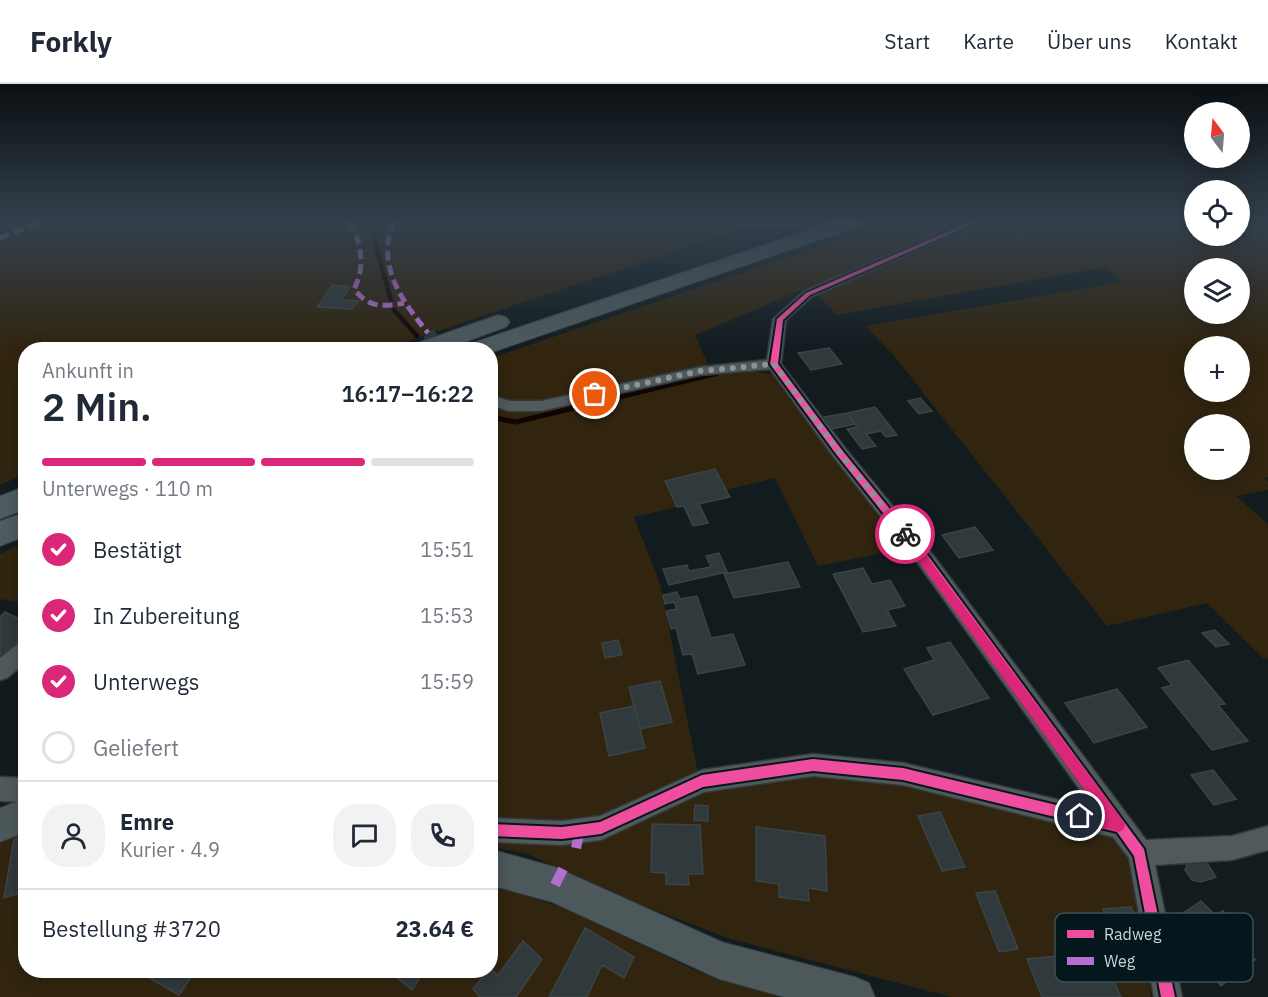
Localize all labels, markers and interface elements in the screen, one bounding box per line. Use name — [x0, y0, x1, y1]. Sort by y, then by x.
text: Forkly — [30, 23, 112, 60]
text: Start — [884, 27, 930, 55]
text: Karte — [963, 27, 1014, 55]
text: Über uns — [1047, 27, 1132, 55]
text: Kontakt — [1165, 27, 1238, 55]
north arrow — [1184, 102, 1250, 168]
map controls — [1184, 102, 1250, 480]
button: locate — [1184, 180, 1250, 246]
button: layers — [1184, 258, 1250, 324]
button: + — [1184, 336, 1250, 402]
text: Ankunft in — [42, 357, 134, 384]
pin — [569, 368, 620, 419]
icon: bag — [578, 377, 611, 410]
text: 16:17–16:22 — [341, 379, 474, 408]
text: 2 Min. — [42, 381, 152, 432]
button: − — [1184, 414, 1250, 480]
text: Unterwegs · 110 m — [42, 475, 213, 502]
courier — [875, 504, 935, 564]
icon: bike — [889, 518, 922, 551]
icon: check — [42, 533, 75, 566]
text: Bestätigt — [93, 535, 182, 564]
text: 15:51 — [420, 536, 474, 563]
icon: check — [42, 599, 75, 632]
text: In Zubereitung — [93, 601, 239, 630]
text: 15:53 — [420, 602, 474, 629]
icon: check — [42, 665, 75, 698]
text: Unterwegs — [93, 667, 200, 696]
text: 15:59 — [420, 668, 474, 695]
text: Geliefert — [93, 733, 179, 762]
pin — [1054, 790, 1105, 841]
icon: home — [1063, 799, 1096, 832]
button: person — [42, 804, 105, 867]
button: chat — [333, 804, 396, 867]
button: phone — [411, 804, 474, 867]
text: Emre — [120, 807, 174, 836]
text: Kurier · 4.9 — [120, 836, 220, 863]
legend — [1055, 913, 1253, 982]
text: Bestellung #3720 — [42, 914, 221, 943]
text: 23.64 € — [395, 914, 474, 943]
text: Radweg — [1104, 924, 1162, 944]
text: Weg — [1104, 951, 1136, 971]

